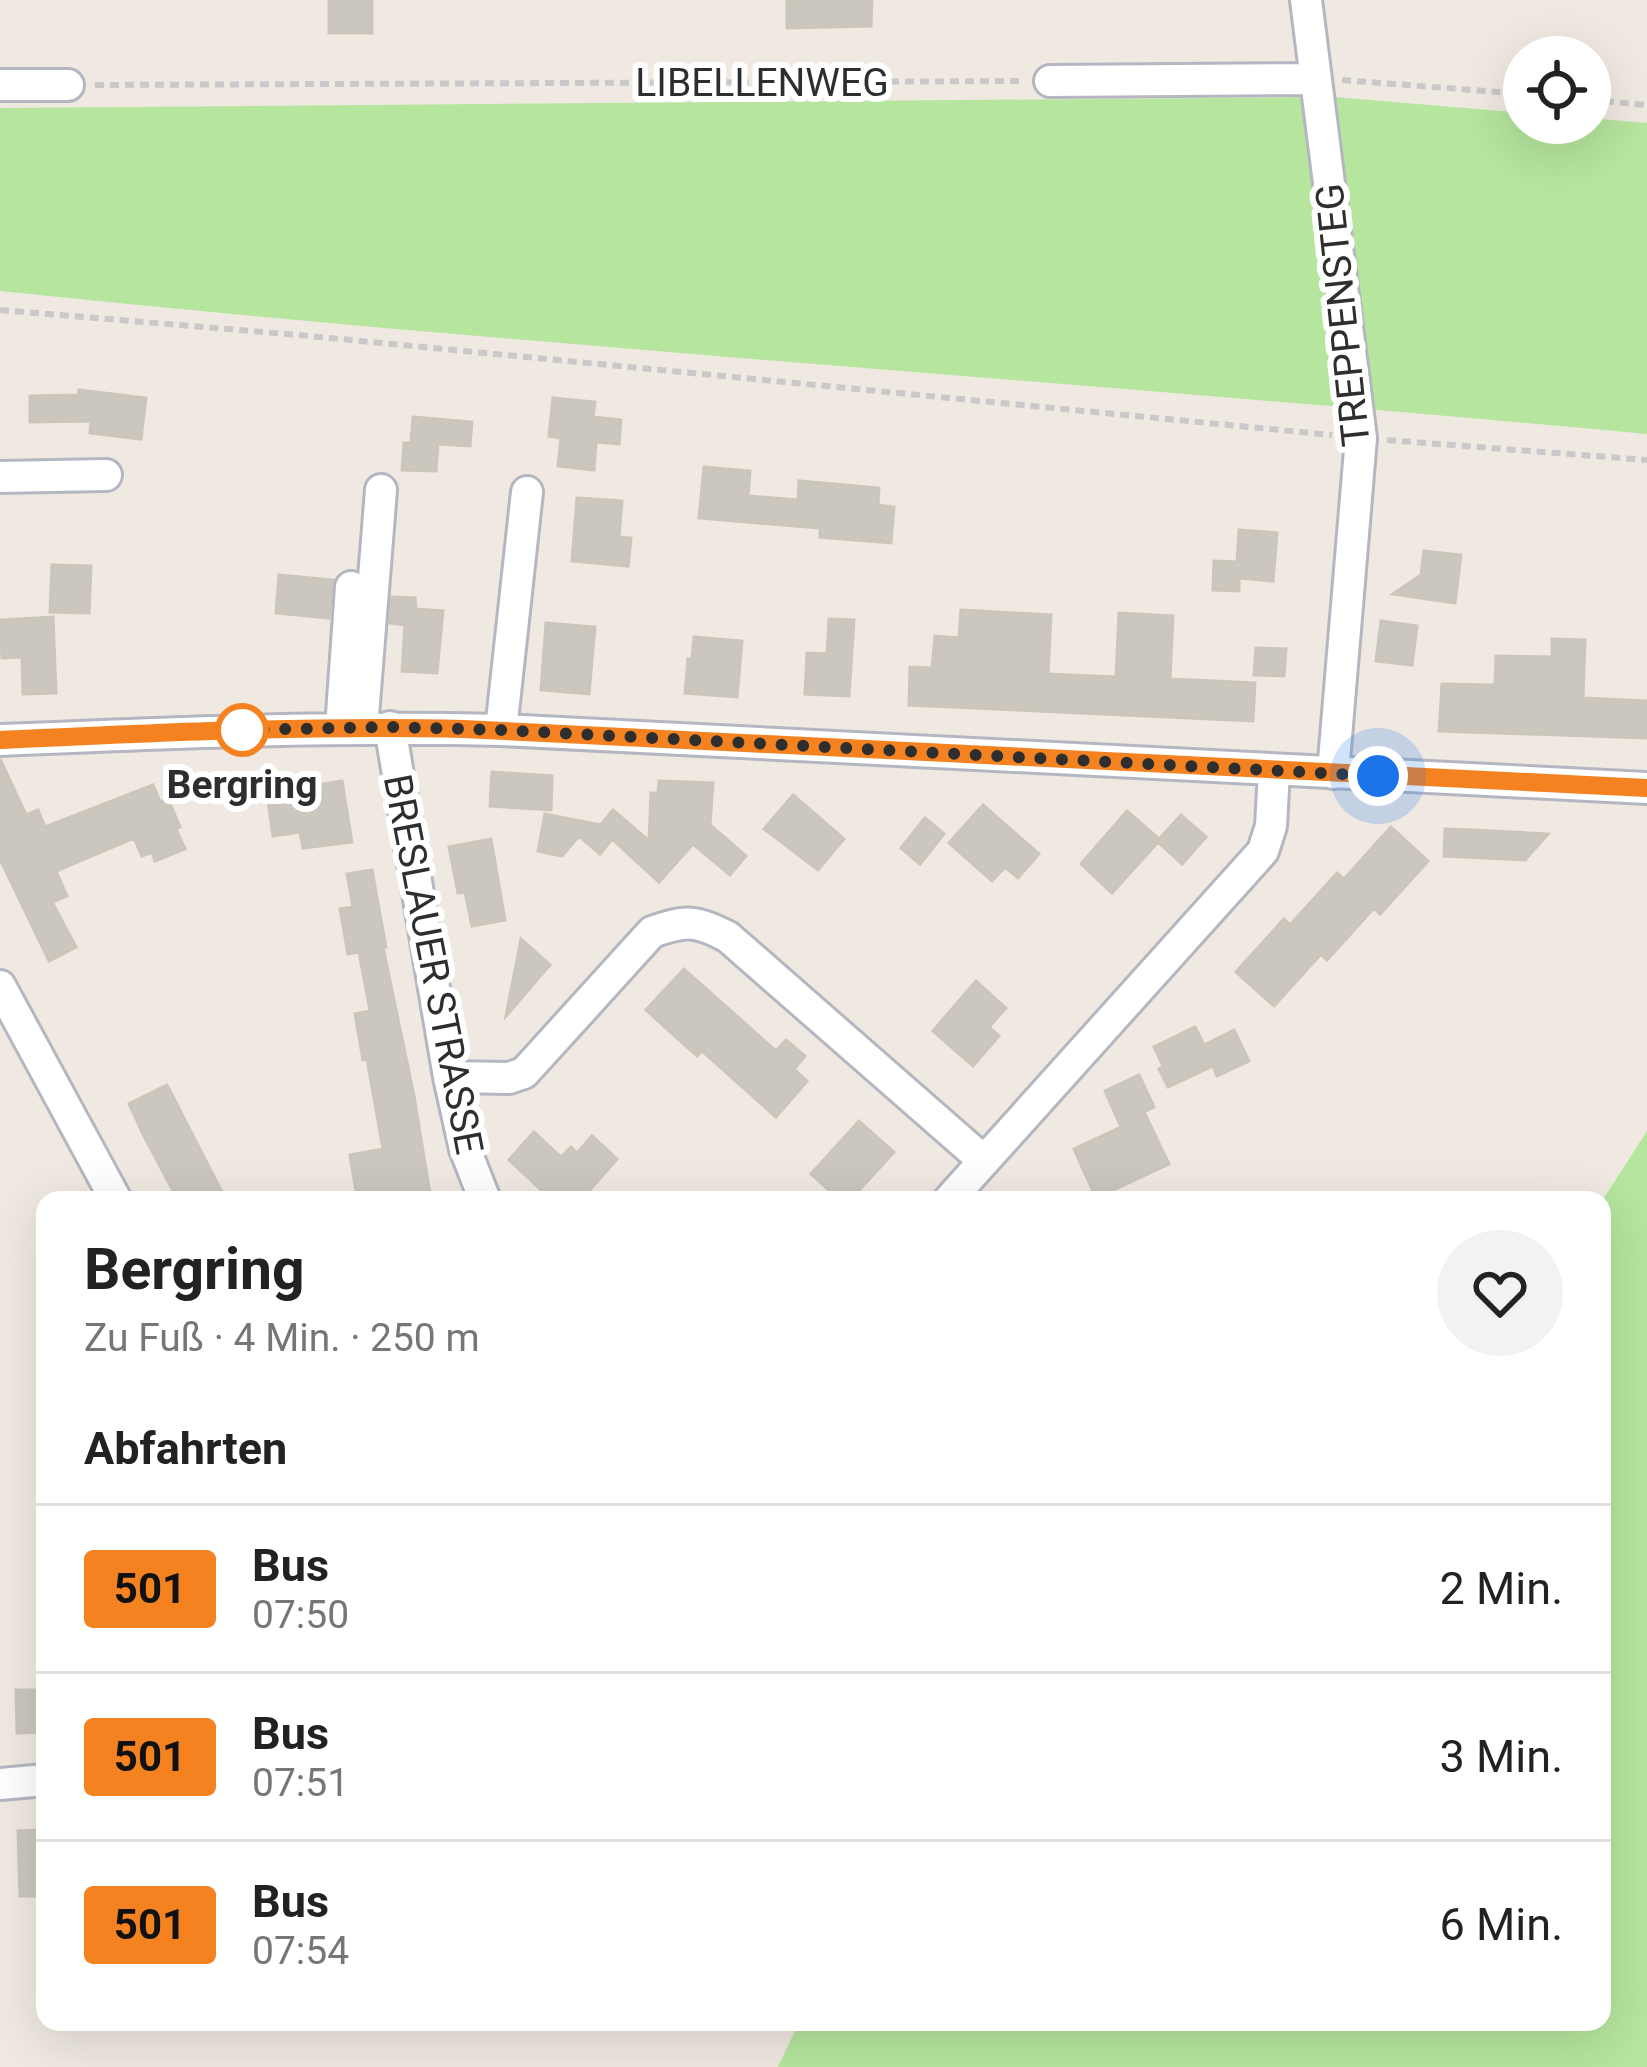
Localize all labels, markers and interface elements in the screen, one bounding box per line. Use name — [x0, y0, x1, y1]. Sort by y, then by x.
map controls — [1503, 36, 1611, 144]
button: locate — [1503, 36, 1611, 144]
street label: LIBELLENWEG — [635, 60, 889, 106]
street label: TREPPENSTEG — [1306, 181, 1380, 448]
marker: Bergring — [217, 705, 267, 755]
your location — [1348, 746, 1408, 806]
place label: Bergring — [167, 762, 317, 808]
street label: BRESLAUER STRASSE — [374, 771, 492, 1158]
button: heart — [1437, 1230, 1563, 1356]
text: Bergring — [84, 1236, 305, 1303]
text: Zu Fuß · 4 Min. · 250 m — [84, 1315, 480, 1361]
text: Abfahrten — [84, 1422, 287, 1475]
text: Bus — [252, 1539, 329, 1592]
text: 2 Min. — [1440, 1562, 1563, 1615]
text: 501 — [114, 1564, 186, 1613]
text: 07:50 — [252, 1592, 349, 1638]
text: Bus — [252, 1707, 329, 1760]
text: 3 Min. — [1440, 1730, 1563, 1783]
text: 501 — [114, 1732, 186, 1781]
text: 07:51 — [252, 1760, 349, 1806]
text: Bus — [252, 1875, 329, 1928]
text: 6 Min. — [1440, 1898, 1563, 1951]
text: 501 — [114, 1900, 186, 1949]
text: 07:54 — [252, 1928, 349, 1974]

